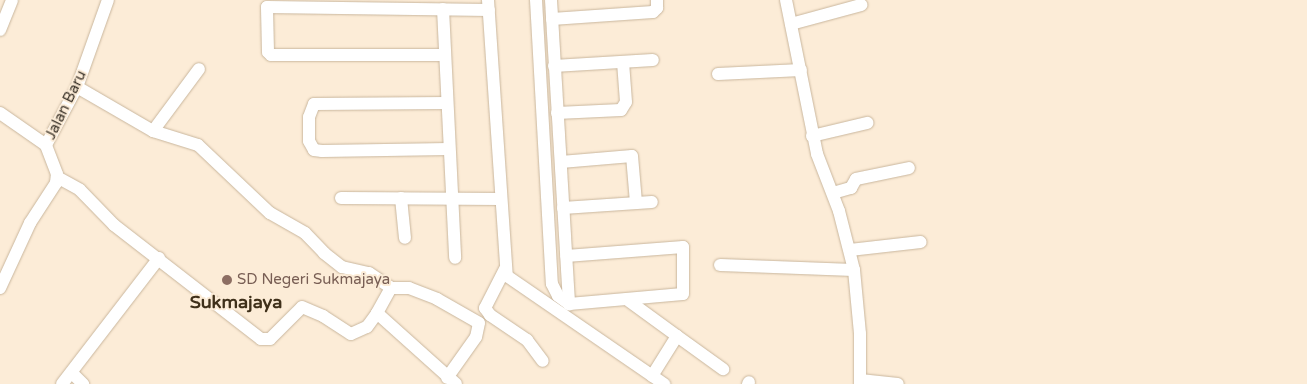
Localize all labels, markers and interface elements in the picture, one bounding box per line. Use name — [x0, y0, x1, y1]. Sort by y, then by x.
street label: Jalan Baru — [42, 68, 90, 142]
place label: SD Negeri Sukmajaya — [237, 271, 390, 289]
marker: SD Negeri Sukmajaya — [221, 274, 233, 286]
district label: Sukmajaya — [190, 291, 282, 313]

